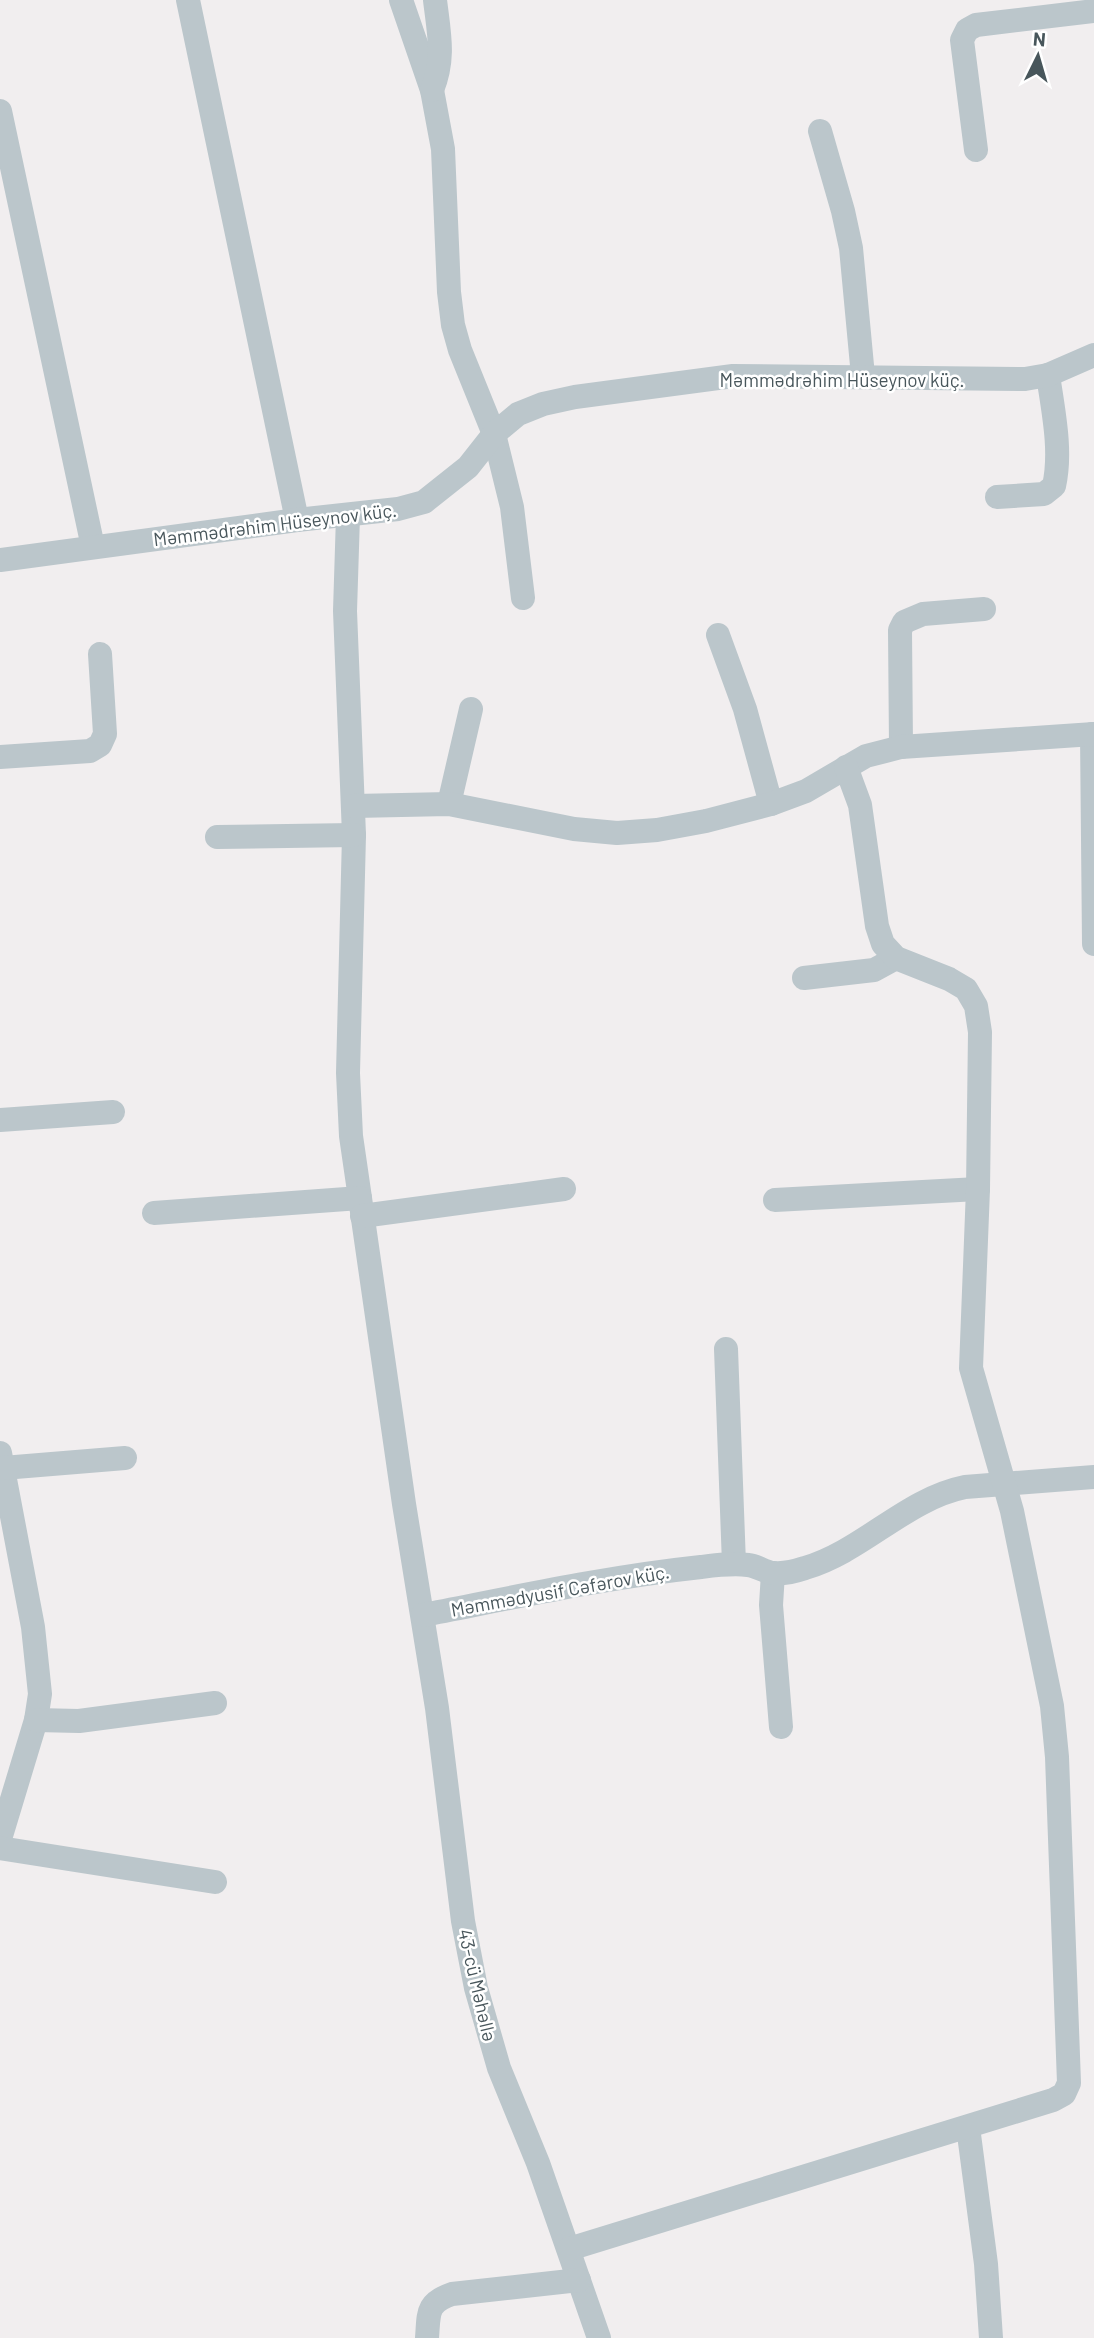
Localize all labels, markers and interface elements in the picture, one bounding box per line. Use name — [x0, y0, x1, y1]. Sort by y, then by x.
north arrow — [1003, 21, 1073, 91]
text: N — [1032, 27, 1047, 51]
street label: Məmmədrəhim Hüseynov küç. — [719, 368, 965, 391]
street label: Məmmədrəhim Hüseynov küç. — [152, 498, 398, 550]
street label: Məmmədyusif Cəfərov küç. — [449, 1559, 671, 1621]
street label: 43-cü Məhəllə — [454, 1927, 502, 2043]

